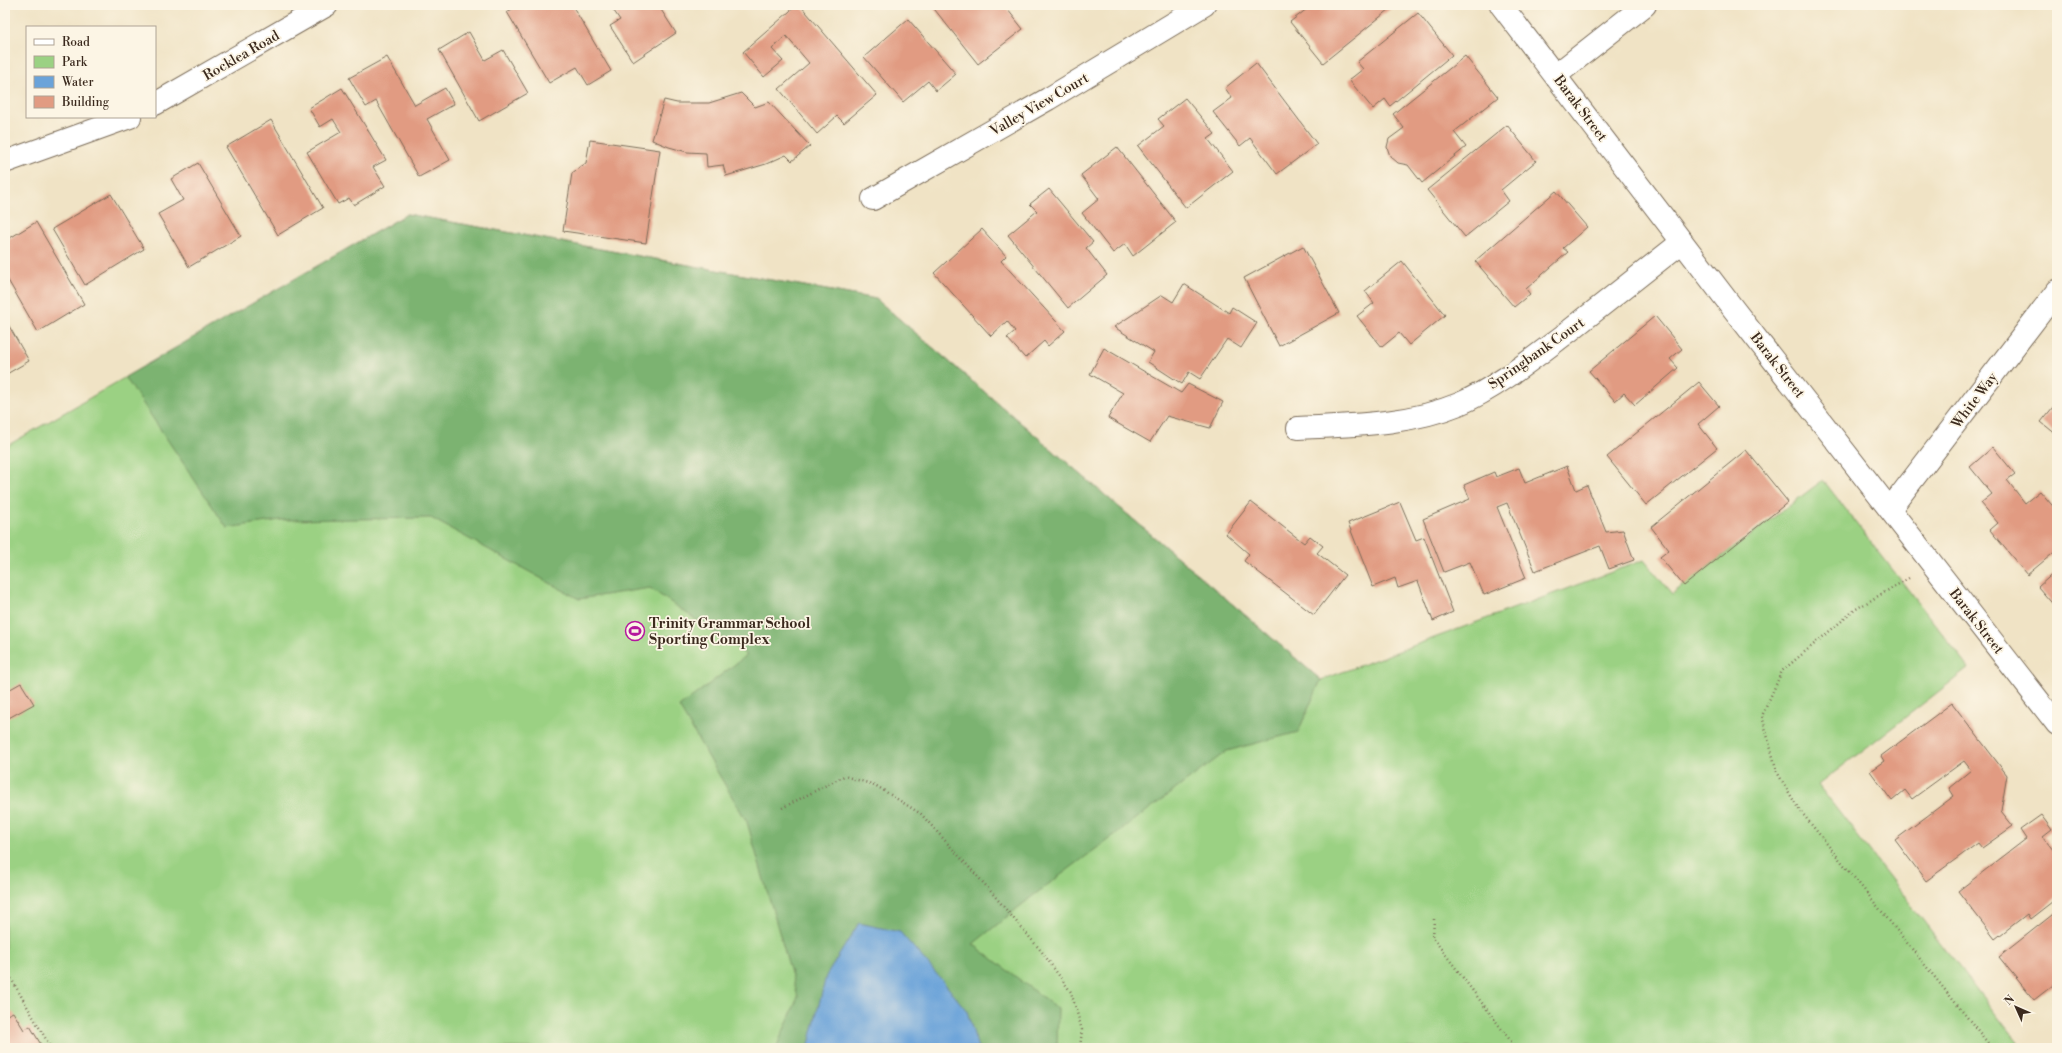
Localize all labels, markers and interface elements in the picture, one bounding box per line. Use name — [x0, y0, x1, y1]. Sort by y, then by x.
legend — [26, 26, 156, 118]
street label: Rocklea Road — [200, 27, 283, 85]
text: Road — [62, 35, 90, 50]
text: Park — [62, 55, 88, 70]
street label: Valley View Court — [986, 69, 1092, 141]
street label: Barak Street — [1549, 71, 1611, 145]
text: Water — [61, 75, 94, 90]
text: Building — [61, 95, 110, 110]
street label: Springbank Court — [1485, 314, 1588, 394]
street label: Barak Street — [1745, 328, 1808, 402]
street label: White Way — [1947, 369, 2002, 433]
street label: Barak Street — [1944, 584, 2007, 658]
place label: Trinity Grammar School Sporting Complex — [649, 615, 811, 649]
sports icon: Trinity Grammar School Sporting Complex — [624, 620, 646, 642]
north arrow — [1996, 987, 2036, 1027]
text: N — [2002, 992, 2018, 1009]

